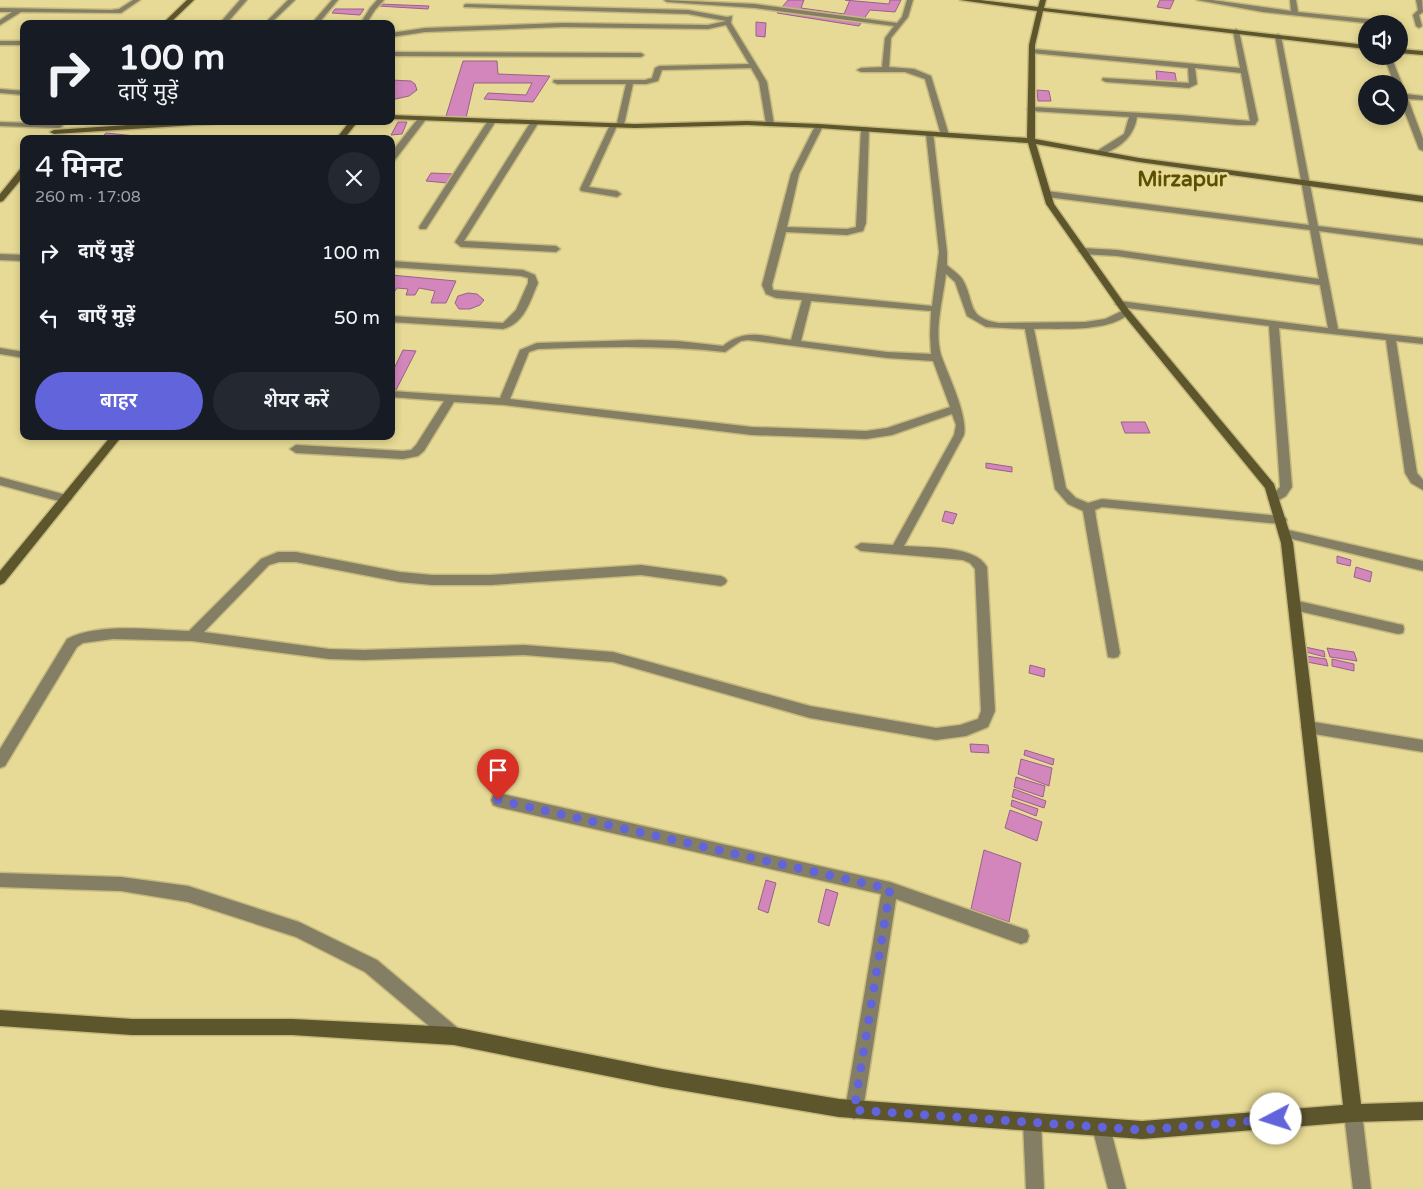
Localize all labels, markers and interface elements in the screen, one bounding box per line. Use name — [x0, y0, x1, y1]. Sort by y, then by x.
map controls — [1358, 15, 1408, 125]
button: sound — [1358, 15, 1408, 65]
text: 100 m — [118, 37, 225, 79]
icon: right — [35, 40, 100, 105]
button: search — [1358, 75, 1408, 125]
text: दाएँ मुड़ें — [118, 79, 178, 105]
text: 4 मिनट — [35, 149, 123, 186]
button: close — [328, 152, 380, 204]
district label: Mirzapur — [1137, 167, 1228, 192]
text: 260 m · 17:08 — [35, 187, 141, 207]
icon: right — [35, 239, 63, 267]
text: दाएँ मुड़ें — [78, 240, 134, 262]
text: 100 m — [322, 242, 380, 264]
icon: left — [35, 304, 63, 332]
text: बाएँ मुड़ें — [78, 305, 135, 327]
text: 50 m — [334, 307, 380, 329]
button: बाहर — [35, 372, 203, 430]
button: शेयर करें — [213, 372, 380, 430]
pin — [477, 749, 519, 800]
icon: arrive — [484, 756, 512, 784]
position arrow — [1249, 1092, 1301, 1144]

